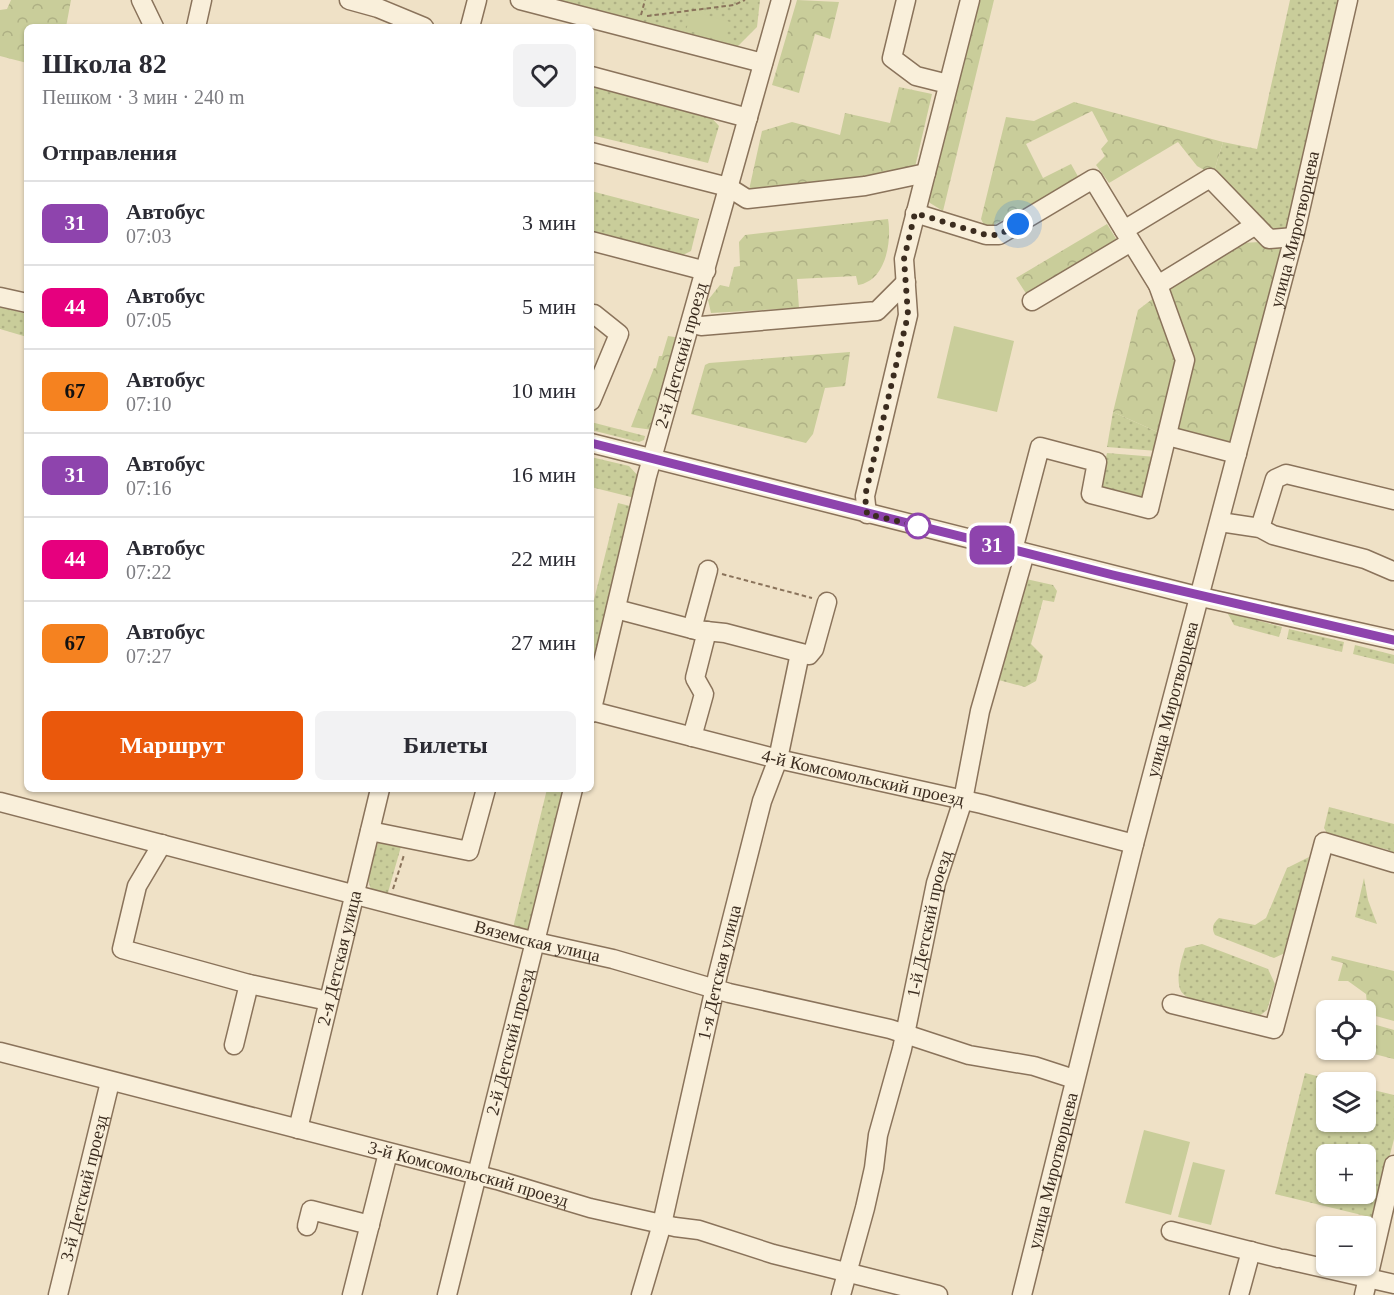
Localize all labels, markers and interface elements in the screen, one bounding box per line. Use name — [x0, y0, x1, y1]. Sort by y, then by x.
button: heart — [513, 44, 576, 107]
text: Школа 82 — [42, 48, 167, 79]
text: Пешком · 3 мин · 240 m — [42, 86, 245, 108]
text: Отправления — [42, 140, 177, 165]
street label: улица Миротворцева — [1266, 149, 1323, 310]
text: Автобус — [126, 199, 205, 224]
your location — [1003, 209, 1033, 239]
text: 3 мин — [522, 210, 576, 235]
text: 31 — [65, 211, 86, 235]
text: 07:03 — [126, 225, 172, 247]
street label: 2-й Детский проезд — [651, 280, 711, 430]
text: Автобус — [126, 283, 205, 308]
text: 5 мин — [522, 294, 576, 319]
text: 44 — [65, 295, 86, 319]
text: 07:05 — [126, 309, 172, 331]
text: Автобус — [126, 367, 205, 392]
text: 10 мин — [511, 378, 576, 403]
text: 67 — [65, 379, 86, 403]
text: 07:10 — [126, 393, 172, 415]
text: Автобус — [126, 451, 205, 476]
text: 16 мин — [511, 462, 576, 487]
text: 31 — [65, 463, 86, 487]
text: 07:16 — [126, 477, 172, 499]
unlabelled marker — [905, 513, 931, 539]
line badge: 31 — [965, 526, 1019, 564]
text: 31 — [982, 533, 1003, 557]
text: Автобус — [126, 535, 205, 560]
text: 22 мин — [511, 546, 576, 571]
text: 44 — [65, 547, 86, 571]
text: 07:22 — [126, 561, 172, 583]
text: Автобус — [126, 619, 205, 644]
street label: улица Миротворцева — [1142, 619, 1202, 780]
text: 27 мин — [511, 630, 576, 655]
text: 67 — [65, 631, 86, 655]
text: 07:27 — [126, 645, 172, 667]
button: Маршрут — [42, 711, 303, 780]
button: Билеты — [315, 711, 576, 780]
street label: 4-й Комсомольский проезд — [759, 745, 966, 810]
street label: 1-й Детский проезд — [903, 848, 956, 999]
street label: 2-я Детская улица — [313, 888, 365, 1027]
street label: 1-я Детская улица — [694, 903, 745, 1042]
street label: Вяземская улица — [472, 916, 602, 966]
street label: 2-й Детский проезд — [482, 966, 538, 1117]
map controls — [1316, 1000, 1376, 1276]
button: locate — [1316, 1000, 1376, 1060]
button: layers — [1316, 1072, 1376, 1132]
street label: улица Миротворцева — [1024, 1090, 1082, 1251]
street label: 3-й Детский проезд — [57, 1113, 112, 1264]
street label: 3-й Комсомольский проезд — [366, 1137, 571, 1211]
button: + — [1316, 1144, 1376, 1204]
button: − — [1316, 1216, 1376, 1276]

